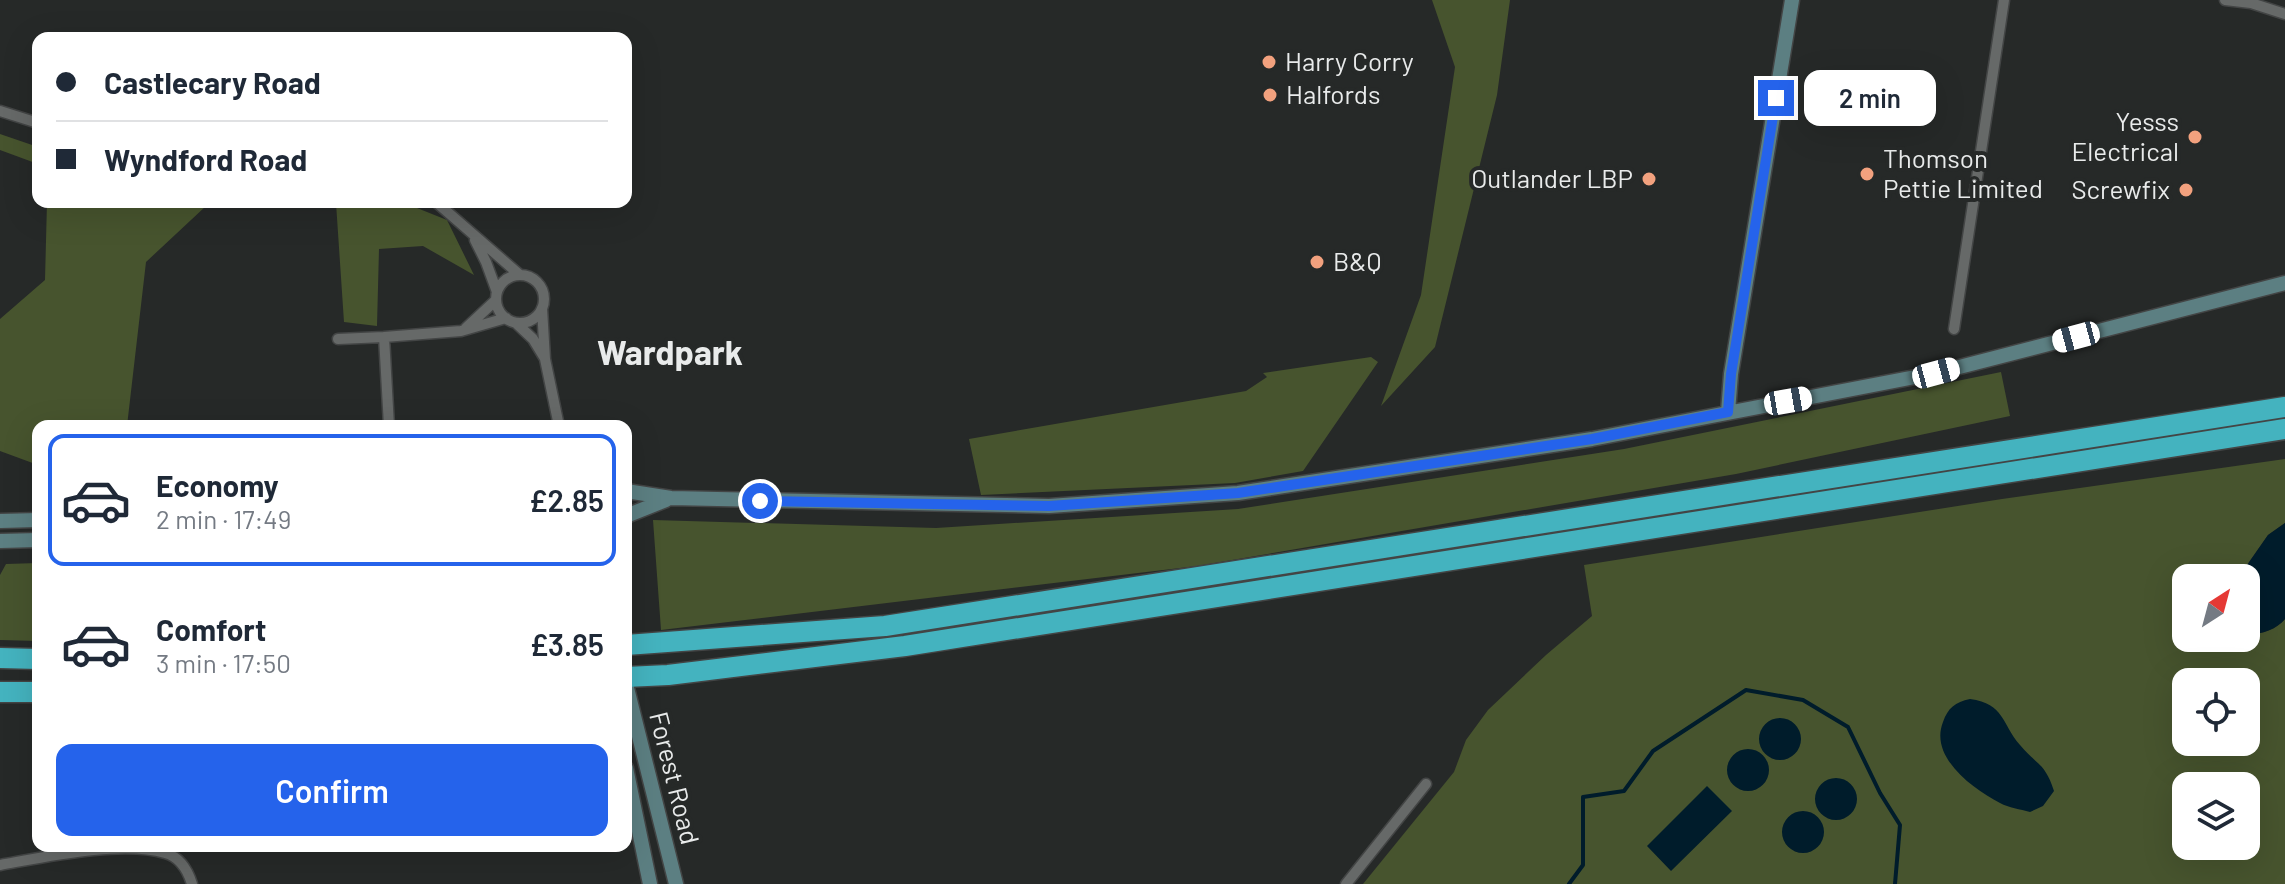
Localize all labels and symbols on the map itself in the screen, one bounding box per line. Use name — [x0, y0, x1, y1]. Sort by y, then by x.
place label: Harry Corry — [1285, 45, 1414, 76]
marker: Harry Corry — [1260, 53, 1278, 71]
callout: 2 min — [1804, 70, 1936, 126]
place label: Halfords — [1286, 78, 1381, 109]
route end — [1758, 80, 1794, 116]
marker: Halfords — [1261, 86, 1279, 104]
place label: Yesss Electrical — [2072, 105, 2179, 166]
marker: Yesss Electrical — [2186, 128, 2204, 146]
place label: Thomson Pettie Limited — [1883, 142, 2043, 203]
place label: Outlander LBP — [1471, 162, 1633, 193]
marker: Thomson Pettie Limited — [1858, 165, 1876, 183]
marker: Outlander LBP — [1640, 170, 1658, 188]
place label: Screwfix — [2071, 173, 2170, 204]
marker: Screwfix — [2177, 181, 2195, 199]
place label: B&Q — [1333, 245, 1381, 276]
marker: B&Q — [1308, 253, 1326, 271]
car — [2050, 319, 2102, 355]
district label: Wardpark — [597, 331, 743, 372]
car — [1910, 355, 1962, 391]
car — [1762, 385, 1814, 417]
route start — [742, 483, 778, 519]
north arrow — [2172, 564, 2260, 652]
street label: Forest Road — [644, 708, 707, 847]

